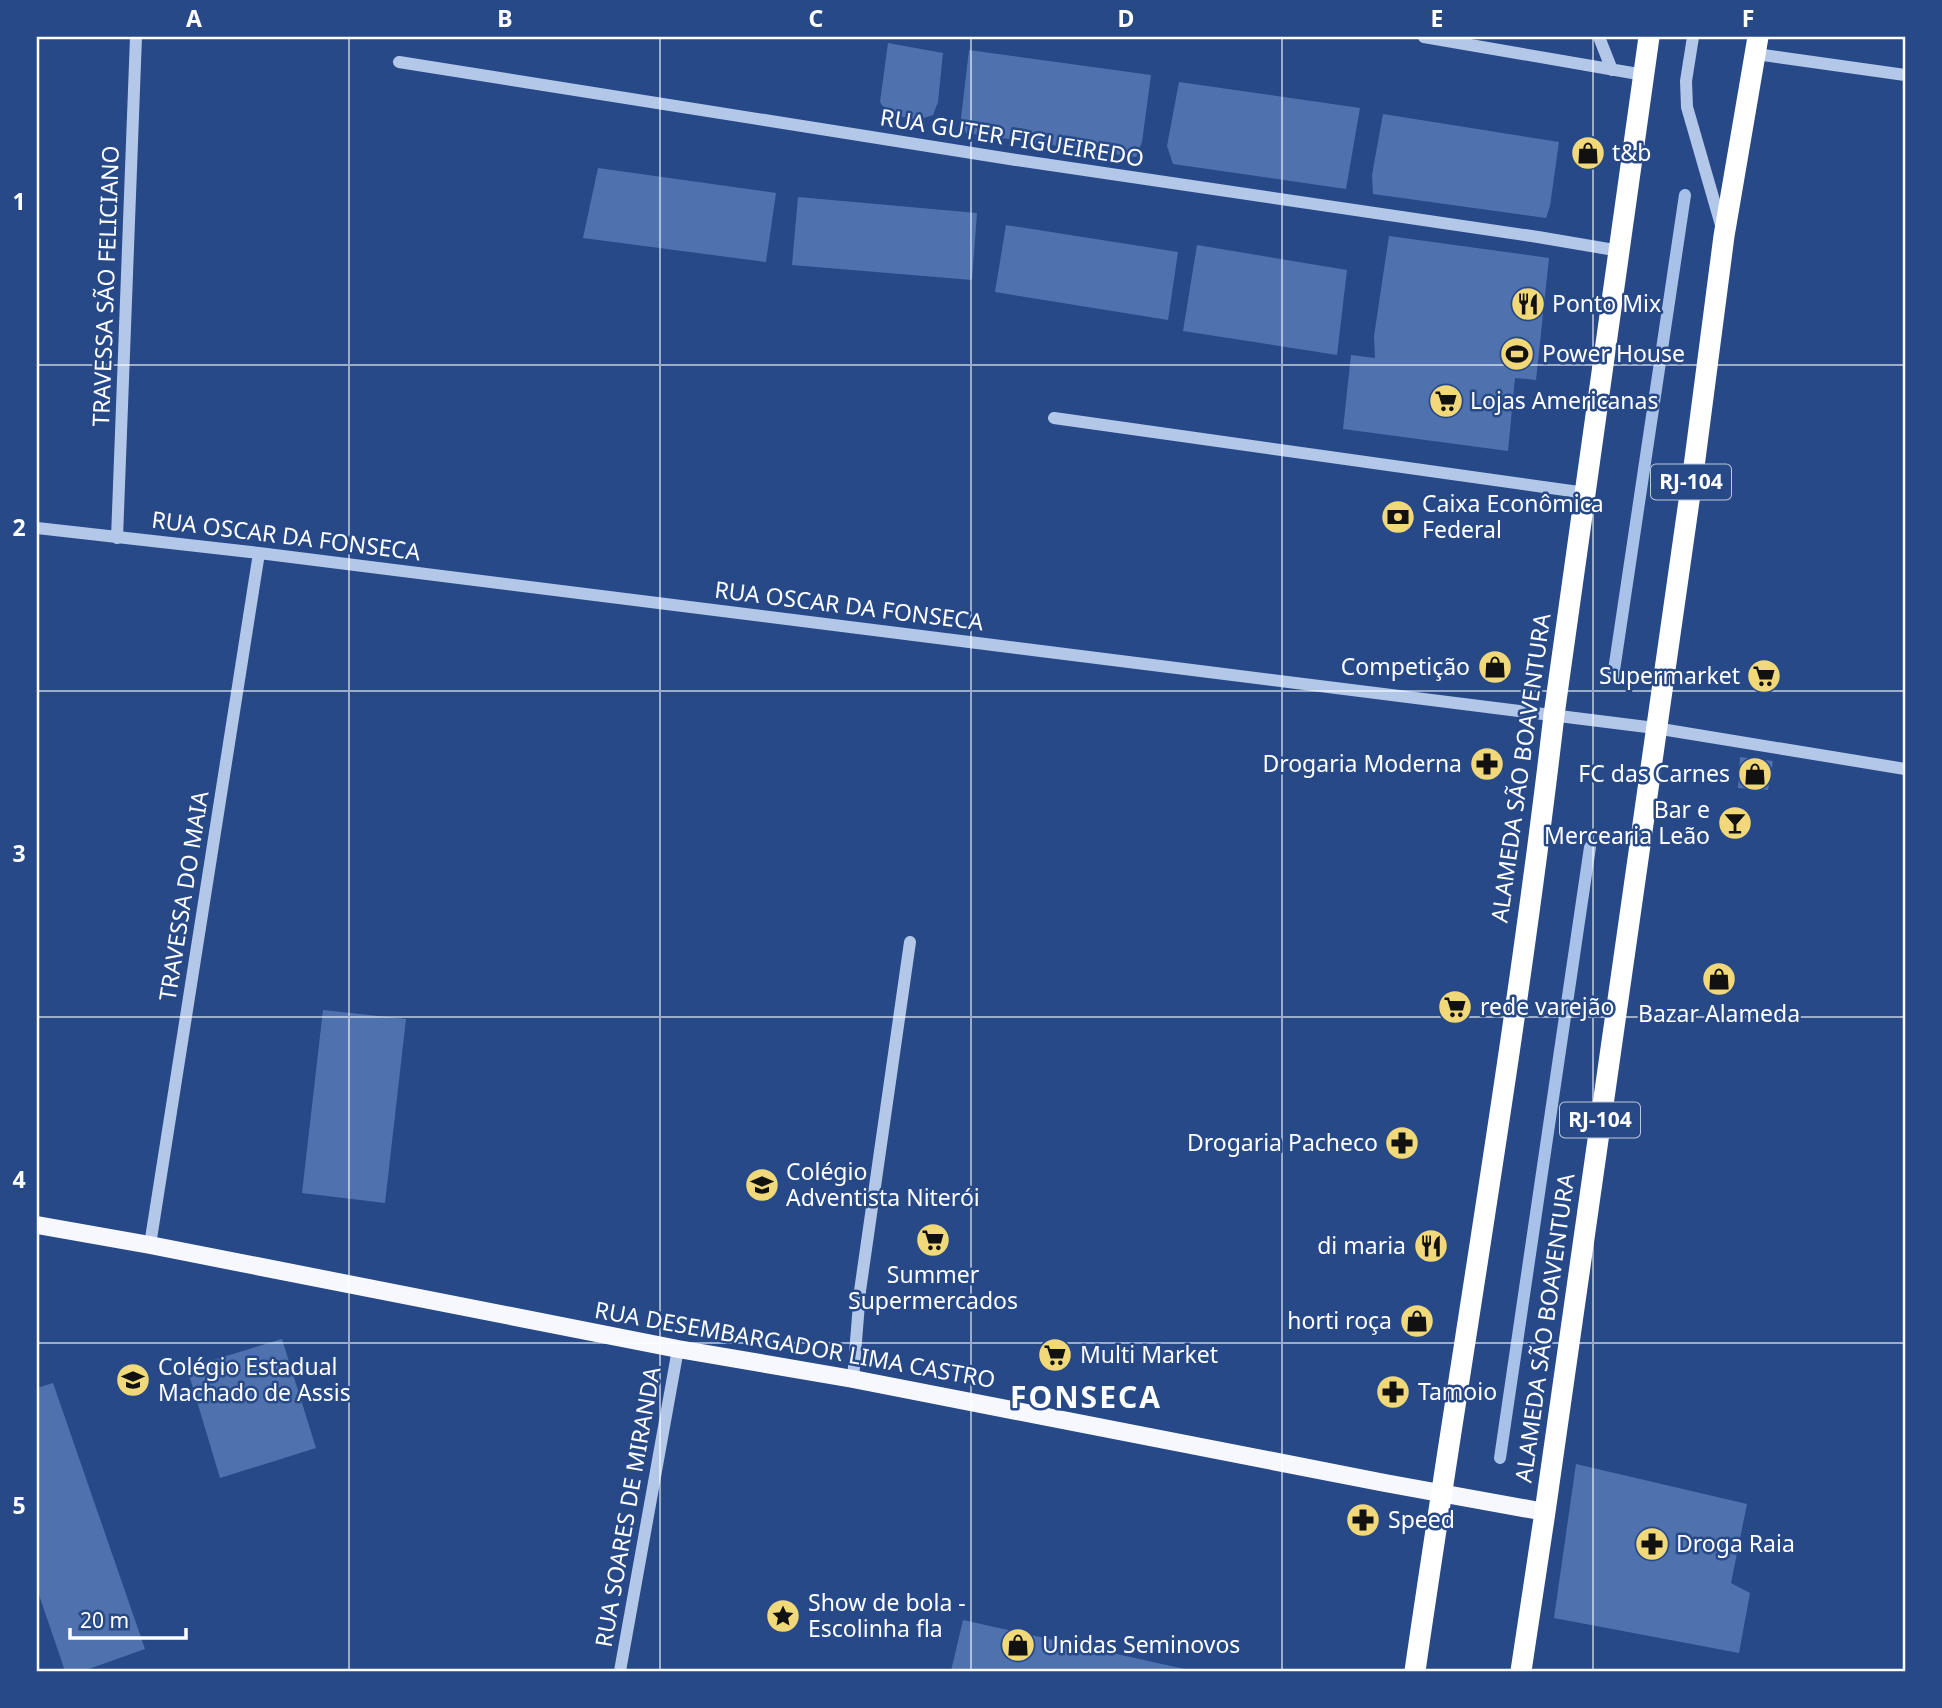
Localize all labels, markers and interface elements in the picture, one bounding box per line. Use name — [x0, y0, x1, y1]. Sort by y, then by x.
text: A — [186, 2, 202, 34]
text: B — [497, 2, 513, 34]
text: C — [809, 2, 824, 34]
text: D — [1118, 2, 1134, 34]
text: E — [1431, 2, 1443, 34]
text: F — [1742, 2, 1754, 34]
street label: RUA GUTER FIGUEIREDO — [878, 100, 1146, 174]
shop icon: t&b — [1569, 134, 1607, 172]
place label: t&b — [1612, 136, 1651, 168]
street label: TRAVESSA SÃO FELICIANO — [84, 145, 126, 427]
text: 1 — [12, 185, 26, 217]
restaurant icon: Ponto Mix — [1509, 285, 1547, 323]
place label: Ponto Mix — [1552, 287, 1661, 319]
sports icon: Power House — [1498, 335, 1536, 373]
place label: Power House — [1542, 337, 1685, 369]
supermarket icon: Lojas Americanas — [1427, 382, 1465, 420]
place label: Lojas Americanas — [1470, 384, 1659, 416]
road number: RJ-104 — [1651, 464, 1731, 500]
place label: Caixa Econômica Federal — [1422, 487, 1604, 545]
bank icon: Caixa Econômica Federal — [1379, 498, 1417, 536]
street label: RUA OSCAR DA FONSECA — [150, 503, 423, 567]
text: 2 — [12, 511, 26, 543]
street label: RUA OSCAR DA FONSECA — [713, 573, 986, 637]
street label: ALAMEDA SÃO BOAVENTURA — [1482, 611, 1558, 924]
shop icon: Competição — [1476, 648, 1514, 686]
place label: Competição — [1341, 650, 1470, 682]
supermarket icon: Supermarket — [1745, 657, 1783, 695]
place label: Supermarket — [1599, 659, 1740, 691]
pharmacy icon: Drogaria Moderna — [1468, 745, 1506, 783]
place label: Drogaria Moderna — [1262, 747, 1462, 779]
shop icon: FC das Carnes — [1736, 755, 1774, 793]
place label: FC das Carnes — [1578, 757, 1730, 789]
street label: TRAVESSA DO MAIA — [151, 788, 215, 1003]
place label: Bar e Mercearia Leão — [1544, 793, 1710, 851]
bar icon: Bar e Mercearia Leão — [1716, 804, 1754, 842]
text: 3 — [12, 837, 26, 869]
shop icon: Bazar Alameda — [1700, 960, 1738, 998]
supermarket icon: rede varejão — [1436, 988, 1474, 1026]
place label: rede varejão — [1480, 990, 1614, 1022]
place label: Bazar Alameda — [1638, 997, 1800, 1029]
road number: RJ-104 — [1560, 1102, 1640, 1138]
pharmacy icon: Drogaria Pacheco — [1383, 1124, 1421, 1162]
place label: Drogaria Pacheco — [1187, 1126, 1378, 1158]
place label: Colégio Adventista Niterói — [786, 1155, 980, 1213]
text: 4 — [12, 1163, 26, 1195]
school or university icon: Colégio Adventista Niterói — [743, 1166, 781, 1204]
street label: ALAMEDA SÃO BOAVENTURA — [1506, 1171, 1582, 1484]
supermarket icon: Summer Supermercados — [914, 1221, 952, 1259]
restaurant icon: di maria — [1412, 1227, 1450, 1265]
place label: di maria — [1317, 1229, 1406, 1261]
place label: Summer Supermercados — [848, 1258, 1018, 1316]
street label: RUA DESEMBARGADOR LIMA CASTRO — [592, 1293, 998, 1395]
shop icon: horti roça — [1398, 1302, 1436, 1340]
place label: horti roça — [1287, 1304, 1392, 1336]
supermarket icon: Multi Market — [1036, 1336, 1074, 1374]
place label: Multi Market — [1080, 1338, 1218, 1370]
place label: Colégio Estadual Machado de Assis — [158, 1350, 351, 1408]
school or university icon: Colégio Estadual Machado de Assis — [114, 1361, 152, 1399]
street label: RUA SOARES DE MIRANDA — [587, 1364, 667, 1649]
pharmacy icon: Tamoio — [1374, 1373, 1412, 1411]
place label: Tamoio — [1418, 1375, 1497, 1407]
district label: FONSECA — [1010, 1376, 1162, 1417]
text: 5 — [12, 1489, 26, 1521]
pharmacy icon: Speed — [1344, 1501, 1382, 1539]
place label: Speed — [1388, 1503, 1455, 1535]
pharmacy icon: Droga Raia — [1633, 1525, 1671, 1563]
place label: Droga Raia — [1676, 1527, 1795, 1559]
place label: Show de bola - Escolinha fla — [808, 1586, 966, 1644]
scale bar — [70, 1596, 186, 1640]
place icon: Show de bola - Escolinha fla — [764, 1597, 802, 1635]
text: 20 m — [80, 1606, 129, 1634]
shop icon: Unidas Seminovos — [999, 1626, 1037, 1664]
place label: Unidas Seminovos — [1042, 1628, 1240, 1660]

